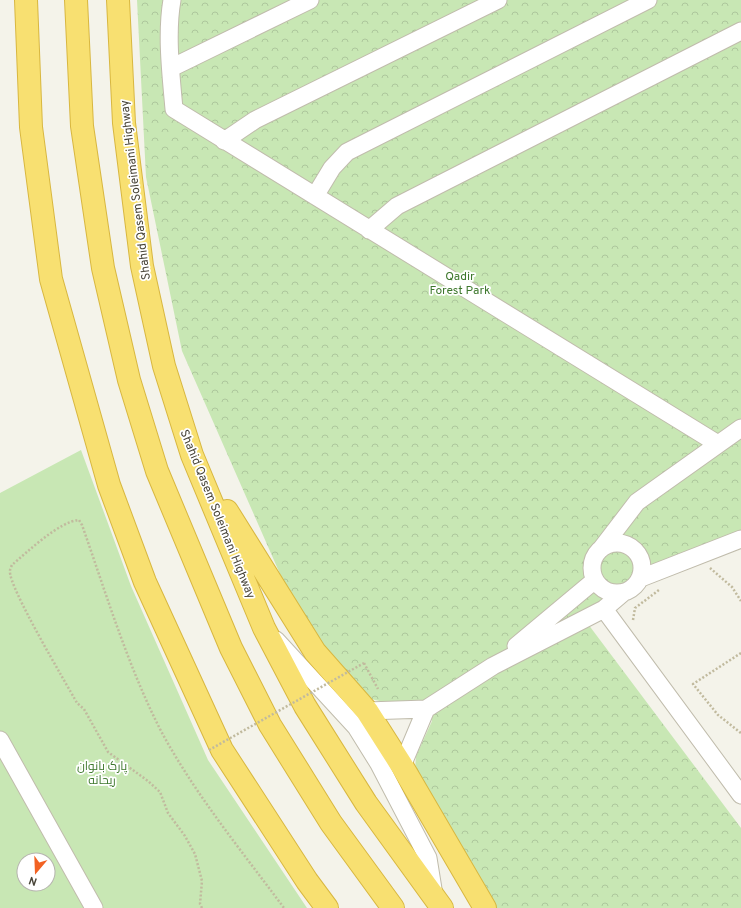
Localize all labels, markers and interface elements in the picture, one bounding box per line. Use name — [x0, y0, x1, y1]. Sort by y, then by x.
street label: Shahid Qasem Soleimani Highway — [117, 99, 155, 281]
park label: Qadir Forest Park — [430, 269, 490, 299]
street label: Shahid Qasem Soleimani Highway — [176, 427, 258, 601]
park label: پارک بانوان ریحانه — [77, 759, 128, 789]
north arrow — [16, 852, 56, 892]
text: N — [27, 873, 39, 888]

